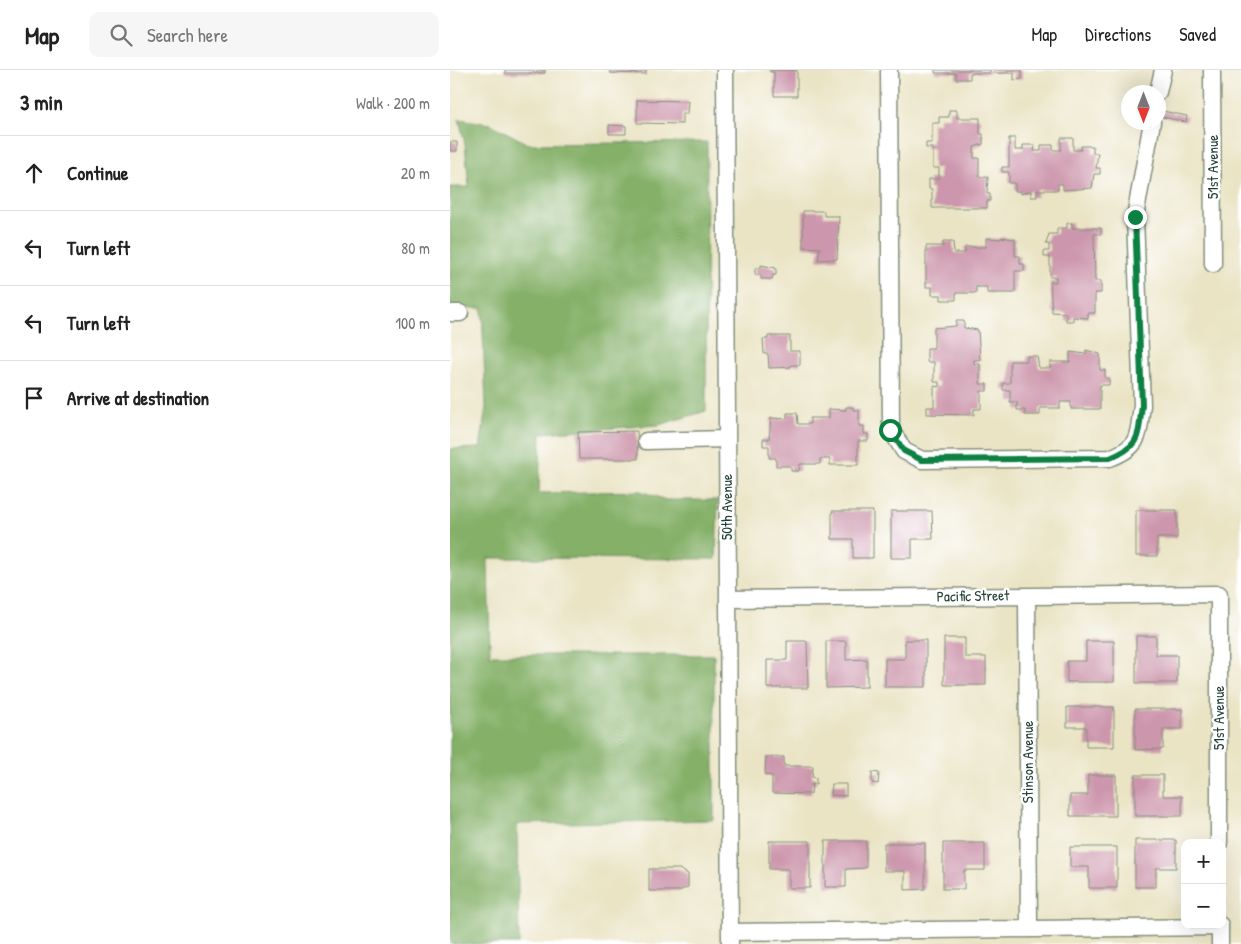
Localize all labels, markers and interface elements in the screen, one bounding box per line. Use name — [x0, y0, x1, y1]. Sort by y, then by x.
search box — [89, 12, 439, 57]
text: Map — [25, 19, 59, 51]
icon: search — [107, 21, 135, 49]
text: Search here — [147, 22, 228, 48]
text: Map — [1032, 22, 1057, 47]
text: Directions — [1085, 22, 1151, 47]
text: Saved — [1179, 22, 1216, 47]
north arrow — [1121, 85, 1166, 130]
text: 3 min — [20, 88, 63, 117]
text: Walk · 200 m — [356, 92, 430, 114]
street label: 51st Avenue — [1202, 135, 1223, 199]
icon: ahead — [20, 159, 48, 187]
text: Continue — [67, 160, 128, 186]
text: 20 m — [401, 162, 430, 184]
route end — [1124, 206, 1147, 229]
icon: left — [20, 234, 48, 262]
text: Turn left — [67, 235, 130, 261]
text: 80 m — [401, 237, 430, 259]
icon: left — [20, 309, 48, 337]
text: Turn left — [67, 310, 130, 336]
text: 100 m — [395, 312, 430, 334]
icon: arrive — [20, 384, 48, 412]
text: Arrive at destination — [67, 385, 209, 411]
route start — [879, 419, 902, 442]
street label: 50th Avenue — [716, 474, 737, 540]
street label: Pacific Street — [937, 584, 1010, 607]
street label: 51st Avenue — [1208, 686, 1229, 750]
street label: Stinson Avenue — [1017, 721, 1038, 803]
map controls — [1181, 839, 1226, 929]
button: + — [1181, 839, 1226, 884]
button: − — [1181, 884, 1226, 929]

